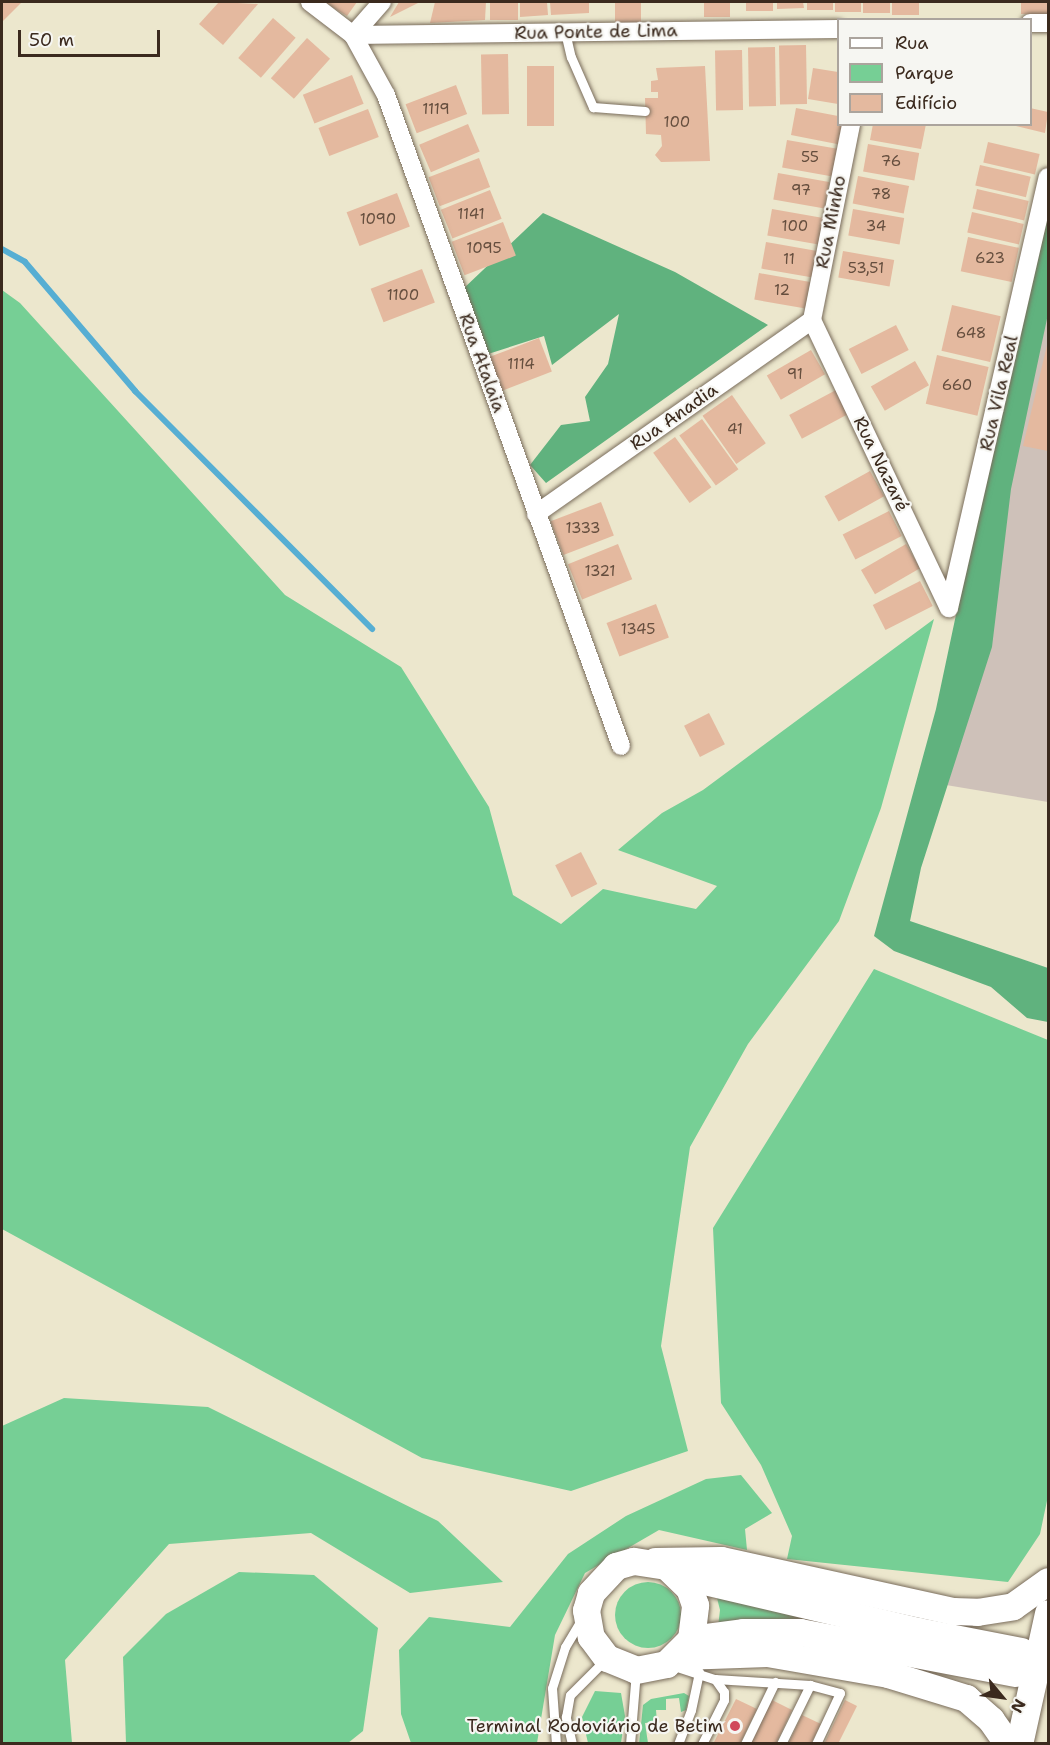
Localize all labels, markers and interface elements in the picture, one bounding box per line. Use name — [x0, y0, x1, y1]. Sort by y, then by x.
scale bar — [21, 18, 164, 56]
legend — [837, 18, 1032, 126]
street label: Rua Ponte de Lima — [514, 20, 678, 44]
text: 50 m — [29, 28, 74, 52]
text: Rua — [895, 31, 928, 55]
text: Parque — [895, 61, 954, 85]
text: Edifício — [895, 91, 957, 115]
house number: 1119 — [422, 101, 450, 119]
house number: 100 — [664, 114, 690, 132]
house number: 55 — [801, 149, 819, 167]
house number: 76 — [881, 153, 901, 171]
street label: Rua Minho — [811, 174, 851, 270]
house number: 97 — [791, 182, 811, 200]
house number: 78 — [871, 186, 891, 204]
house number: 1141 — [457, 206, 485, 224]
house number: 1090 — [360, 211, 396, 229]
house number: 100 — [782, 218, 808, 236]
house number: 34 — [866, 218, 886, 236]
house number: 1095 — [466, 240, 502, 258]
house number: 623 — [975, 250, 1005, 268]
house number: 11 — [783, 251, 795, 269]
house number: 53,51 — [848, 260, 884, 278]
house number: 12 — [774, 282, 790, 300]
house number: 1100 — [387, 287, 419, 305]
street label: Rua Atalaia — [454, 311, 510, 415]
house number: 648 — [956, 325, 986, 343]
street label: Rua Vila Real — [975, 333, 1023, 453]
house number: 1114 — [507, 356, 535, 374]
house number: 91 — [787, 366, 803, 384]
house number: 660 — [942, 377, 972, 395]
street label: Rua Anadia — [626, 379, 722, 455]
street label: Rua Nazaré — [849, 413, 913, 515]
house number: 41 — [727, 421, 743, 439]
house number: 1333 — [565, 520, 601, 538]
house number: 1321 — [584, 563, 616, 581]
house number: 1345 — [621, 621, 655, 639]
north arrow — [972, 1667, 1032, 1727]
text: N — [1006, 1695, 1030, 1717]
place label: Terminal Rodoviário de Betim — [467, 1715, 723, 1737]
marker: Terminal Rodoviário de Betim — [728, 1719, 742, 1733]

